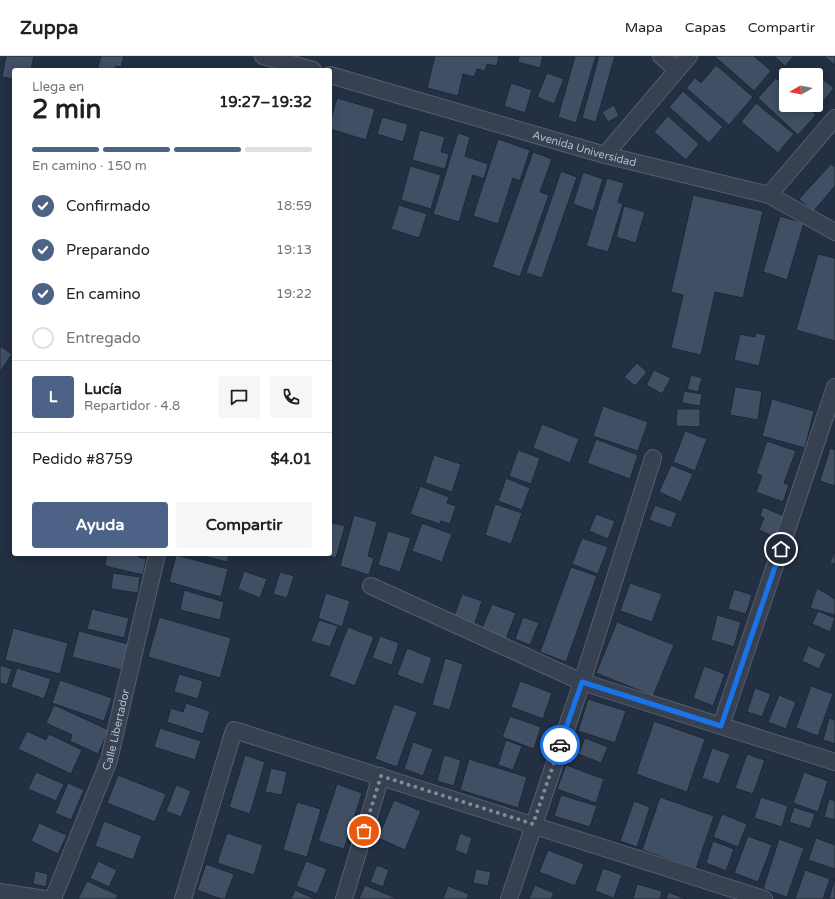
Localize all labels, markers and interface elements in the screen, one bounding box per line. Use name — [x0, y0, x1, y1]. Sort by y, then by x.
text: Zuppa — [20, 17, 78, 39]
text: Mapa — [625, 19, 663, 36]
text: Capas — [685, 19, 726, 36]
text: Compartir — [748, 19, 815, 36]
north arrow — [779, 68, 823, 112]
map controls — [779, 68, 823, 112]
text: Llega en — [32, 79, 84, 95]
text: 19:27–19:32 — [219, 93, 312, 111]
text: 2 min — [32, 94, 101, 125]
street label: Avenida Universidad — [531, 128, 638, 169]
text: En camino · 150 m — [32, 158, 147, 174]
icon: check — [32, 195, 54, 217]
text: Confirmado — [66, 197, 150, 215]
text: 18:59 — [276, 198, 312, 214]
icon: check — [32, 239, 54, 261]
text: Preparando — [66, 241, 150, 259]
text: 19:13 — [276, 242, 312, 258]
icon: check — [32, 283, 54, 305]
text: En camino — [66, 285, 141, 303]
text: 19:22 — [276, 286, 312, 302]
text: Entregado — [66, 329, 141, 347]
button: chat — [218, 376, 260, 418]
button: phone — [270, 376, 312, 418]
text: Lucía — [84, 380, 122, 398]
text: L — [49, 388, 57, 406]
text: Repartidor · 4.8 — [84, 398, 180, 414]
text: Pedido #8759 — [32, 450, 133, 468]
text: $4.01 — [271, 450, 312, 468]
button: Ayuda — [32, 502, 168, 548]
button: Compartir — [176, 502, 312, 548]
pin — [764, 532, 798, 566]
icon: home — [770, 538, 792, 560]
street label: Calle Libertador — [100, 687, 133, 772]
courier — [540, 725, 580, 765]
icon: car — [549, 734, 571, 756]
pin — [347, 814, 381, 848]
icon: bag — [353, 820, 375, 842]

